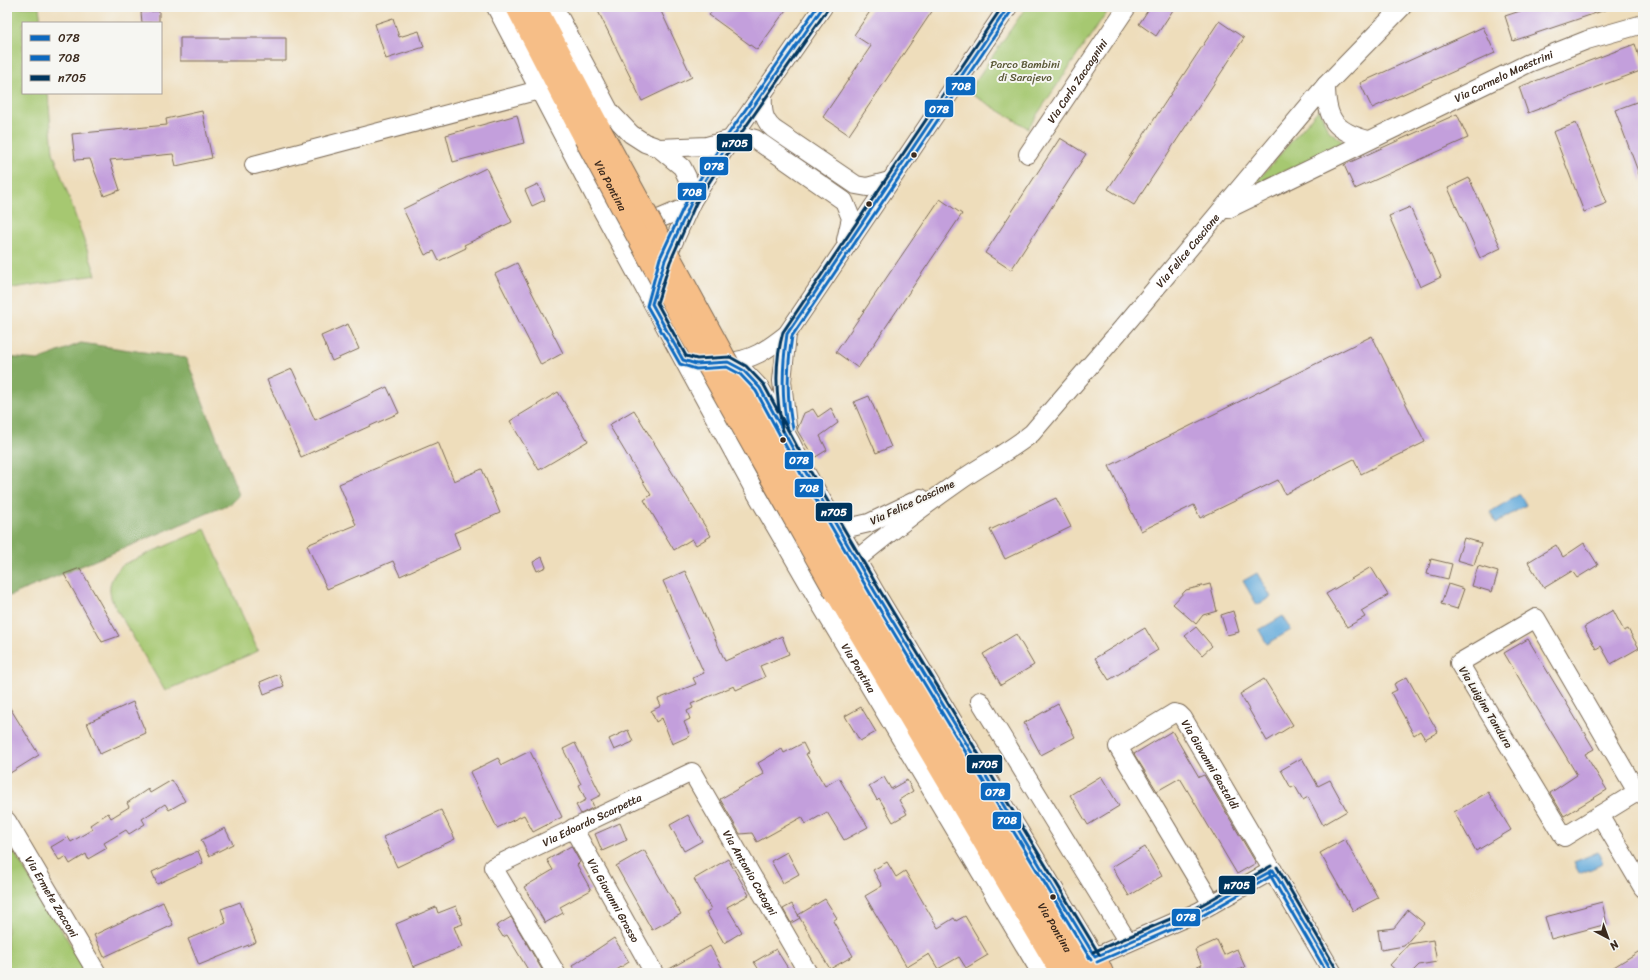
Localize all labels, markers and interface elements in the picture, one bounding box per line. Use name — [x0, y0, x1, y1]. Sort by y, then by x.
legend — [22, 22, 162, 94]
text: 078 — [58, 27, 80, 49]
street label: Via Carlo Zaccagnini — [1042, 35, 1113, 127]
street label: Via Carmelo Maestrini — [1451, 45, 1557, 108]
text: 708 — [58, 47, 80, 69]
park label: Parco Bambini di Sarajevo — [990, 55, 1061, 87]
text: n705 — [58, 67, 86, 89]
line badge: 708 — [945, 76, 976, 96]
text: 708 — [951, 77, 971, 96]
line badge: 078 — [924, 99, 954, 118]
text: 078 — [929, 100, 949, 119]
line badge: n705 — [716, 133, 753, 152]
text: n705 — [721, 134, 748, 153]
unlabelled marker — [909, 150, 919, 160]
line badge: 078 — [699, 156, 729, 176]
street label: Via Pontina — [589, 157, 632, 215]
text: 078 — [704, 157, 724, 176]
line badge: 708 — [677, 182, 707, 201]
text: 708 — [682, 183, 702, 202]
unlabelled marker — [864, 199, 874, 209]
street label: Via Felice Cascione — [1151, 209, 1225, 292]
unlabelled marker — [778, 435, 788, 445]
line badge: 078 — [784, 451, 814, 470]
text: 078 — [789, 451, 809, 470]
street label: Via Felice Cascione — [867, 474, 958, 530]
line badge: 708 — [794, 478, 824, 498]
text: 708 — [799, 479, 819, 498]
line badge: n705 — [815, 502, 853, 522]
text: n705 — [820, 503, 847, 522]
street label: Via Pontina — [836, 640, 881, 697]
street label: Via Luigino Tandura — [1453, 662, 1518, 752]
street label: Via Giovanni Gastaldi — [1176, 716, 1244, 814]
line badge: n705 — [966, 754, 1003, 774]
text: n705 — [971, 755, 998, 774]
line badge: 078 — [980, 782, 1011, 801]
text: 078 — [985, 783, 1005, 802]
street label: Via Edoardo Scarpetta — [539, 788, 646, 852]
line badge: 708 — [992, 811, 1022, 830]
text: 708 — [997, 811, 1017, 830]
street label: Via Antonio Cotogni — [717, 826, 782, 920]
street label: Via Ermete Zacconi — [20, 852, 84, 942]
street label: Via Giovanni Grasso — [582, 855, 644, 947]
line badge: n705 — [1218, 875, 1256, 895]
text: n705 — [1223, 876, 1250, 895]
unlabelled marker — [1048, 892, 1058, 902]
street label: Via Pontina — [1032, 899, 1077, 957]
line badge: 078 — [1171, 908, 1201, 927]
text: 078 — [1176, 908, 1196, 927]
north arrow — [1588, 918, 1628, 958]
text: N — [1605, 935, 1624, 955]

